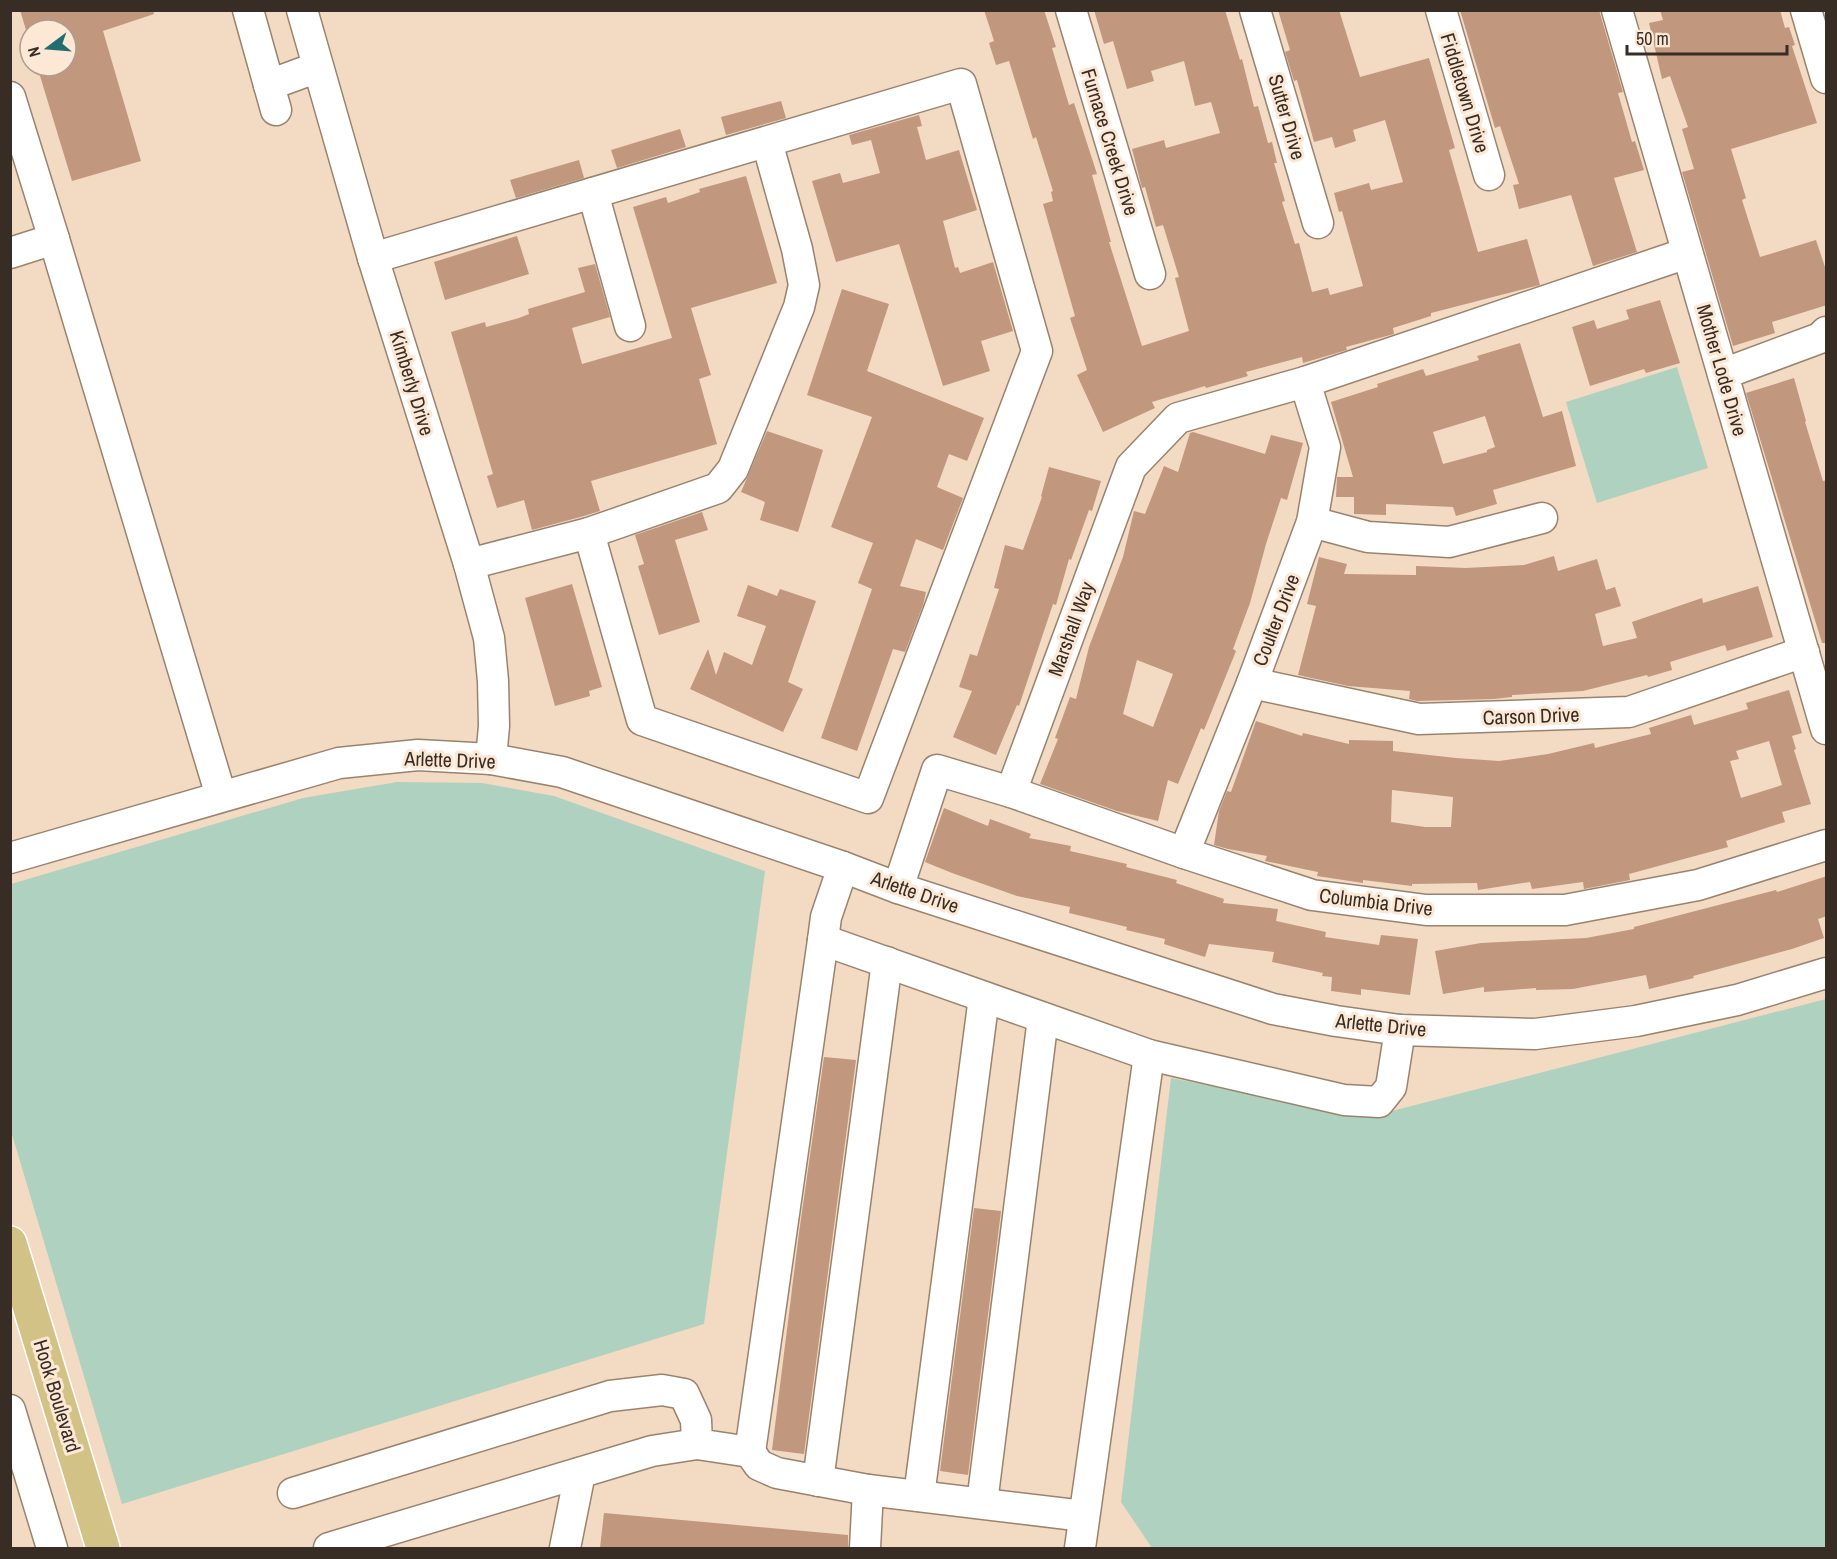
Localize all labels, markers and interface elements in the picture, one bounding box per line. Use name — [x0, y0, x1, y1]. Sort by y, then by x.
north arrow — [18, 18, 78, 78]
scale bar — [1627, 18, 1788, 56]
text: 50 m — [1636, 26, 1669, 51]
street label: Fiddletown Drive — [1434, 30, 1497, 156]
text: N — [22, 45, 45, 60]
street label: Furnace Creek Drive — [1075, 65, 1146, 219]
street label: Sutter Drive — [1262, 71, 1313, 163]
street label: Mother Lode Drive — [1691, 301, 1754, 439]
street label: Kimberly Drive — [384, 327, 441, 439]
street label: Coulter Drive — [1246, 570, 1305, 670]
street label: Marshall Way — [1041, 577, 1100, 680]
street label: Carson Drive — [1482, 700, 1580, 731]
street label: Arlette Drive — [403, 744, 496, 775]
street label: Arlette Drive — [867, 864, 963, 919]
street label: Columbia Drive — [1318, 881, 1434, 922]
street label: Arlette Drive — [1333, 1006, 1428, 1043]
street label: Hook Boulevard — [28, 1336, 87, 1456]

